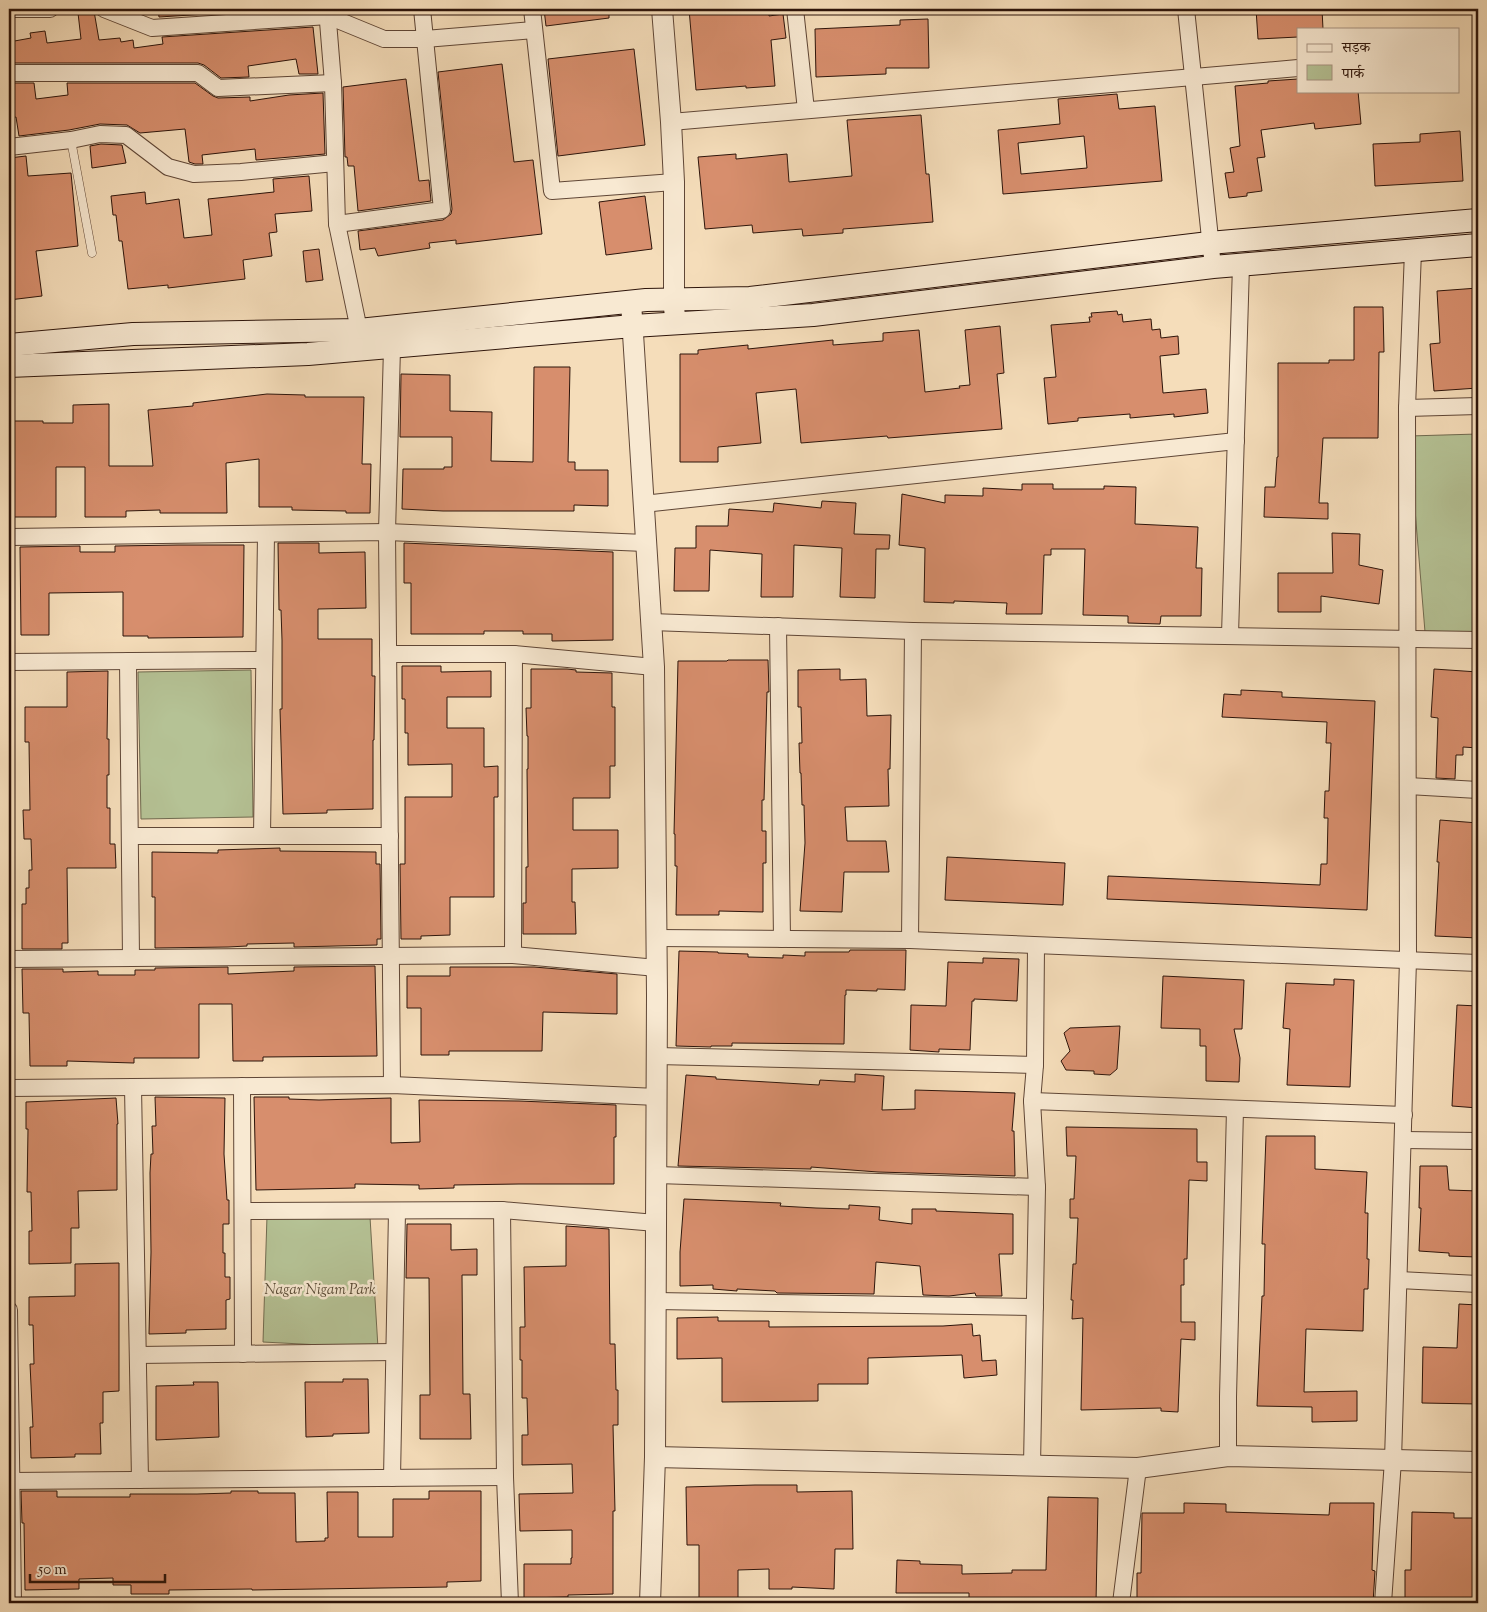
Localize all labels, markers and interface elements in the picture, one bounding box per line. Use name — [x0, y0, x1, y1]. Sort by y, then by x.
legend — [1297, 28, 1460, 92]
text: सड़क — [1341, 38, 1371, 59]
text: पार्क — [1341, 64, 1365, 85]
park label: Nagar Nigam Park — [264, 1280, 376, 1301]
scale bar — [30, 1552, 165, 1584]
text: 50 m — [37, 1560, 67, 1581]

